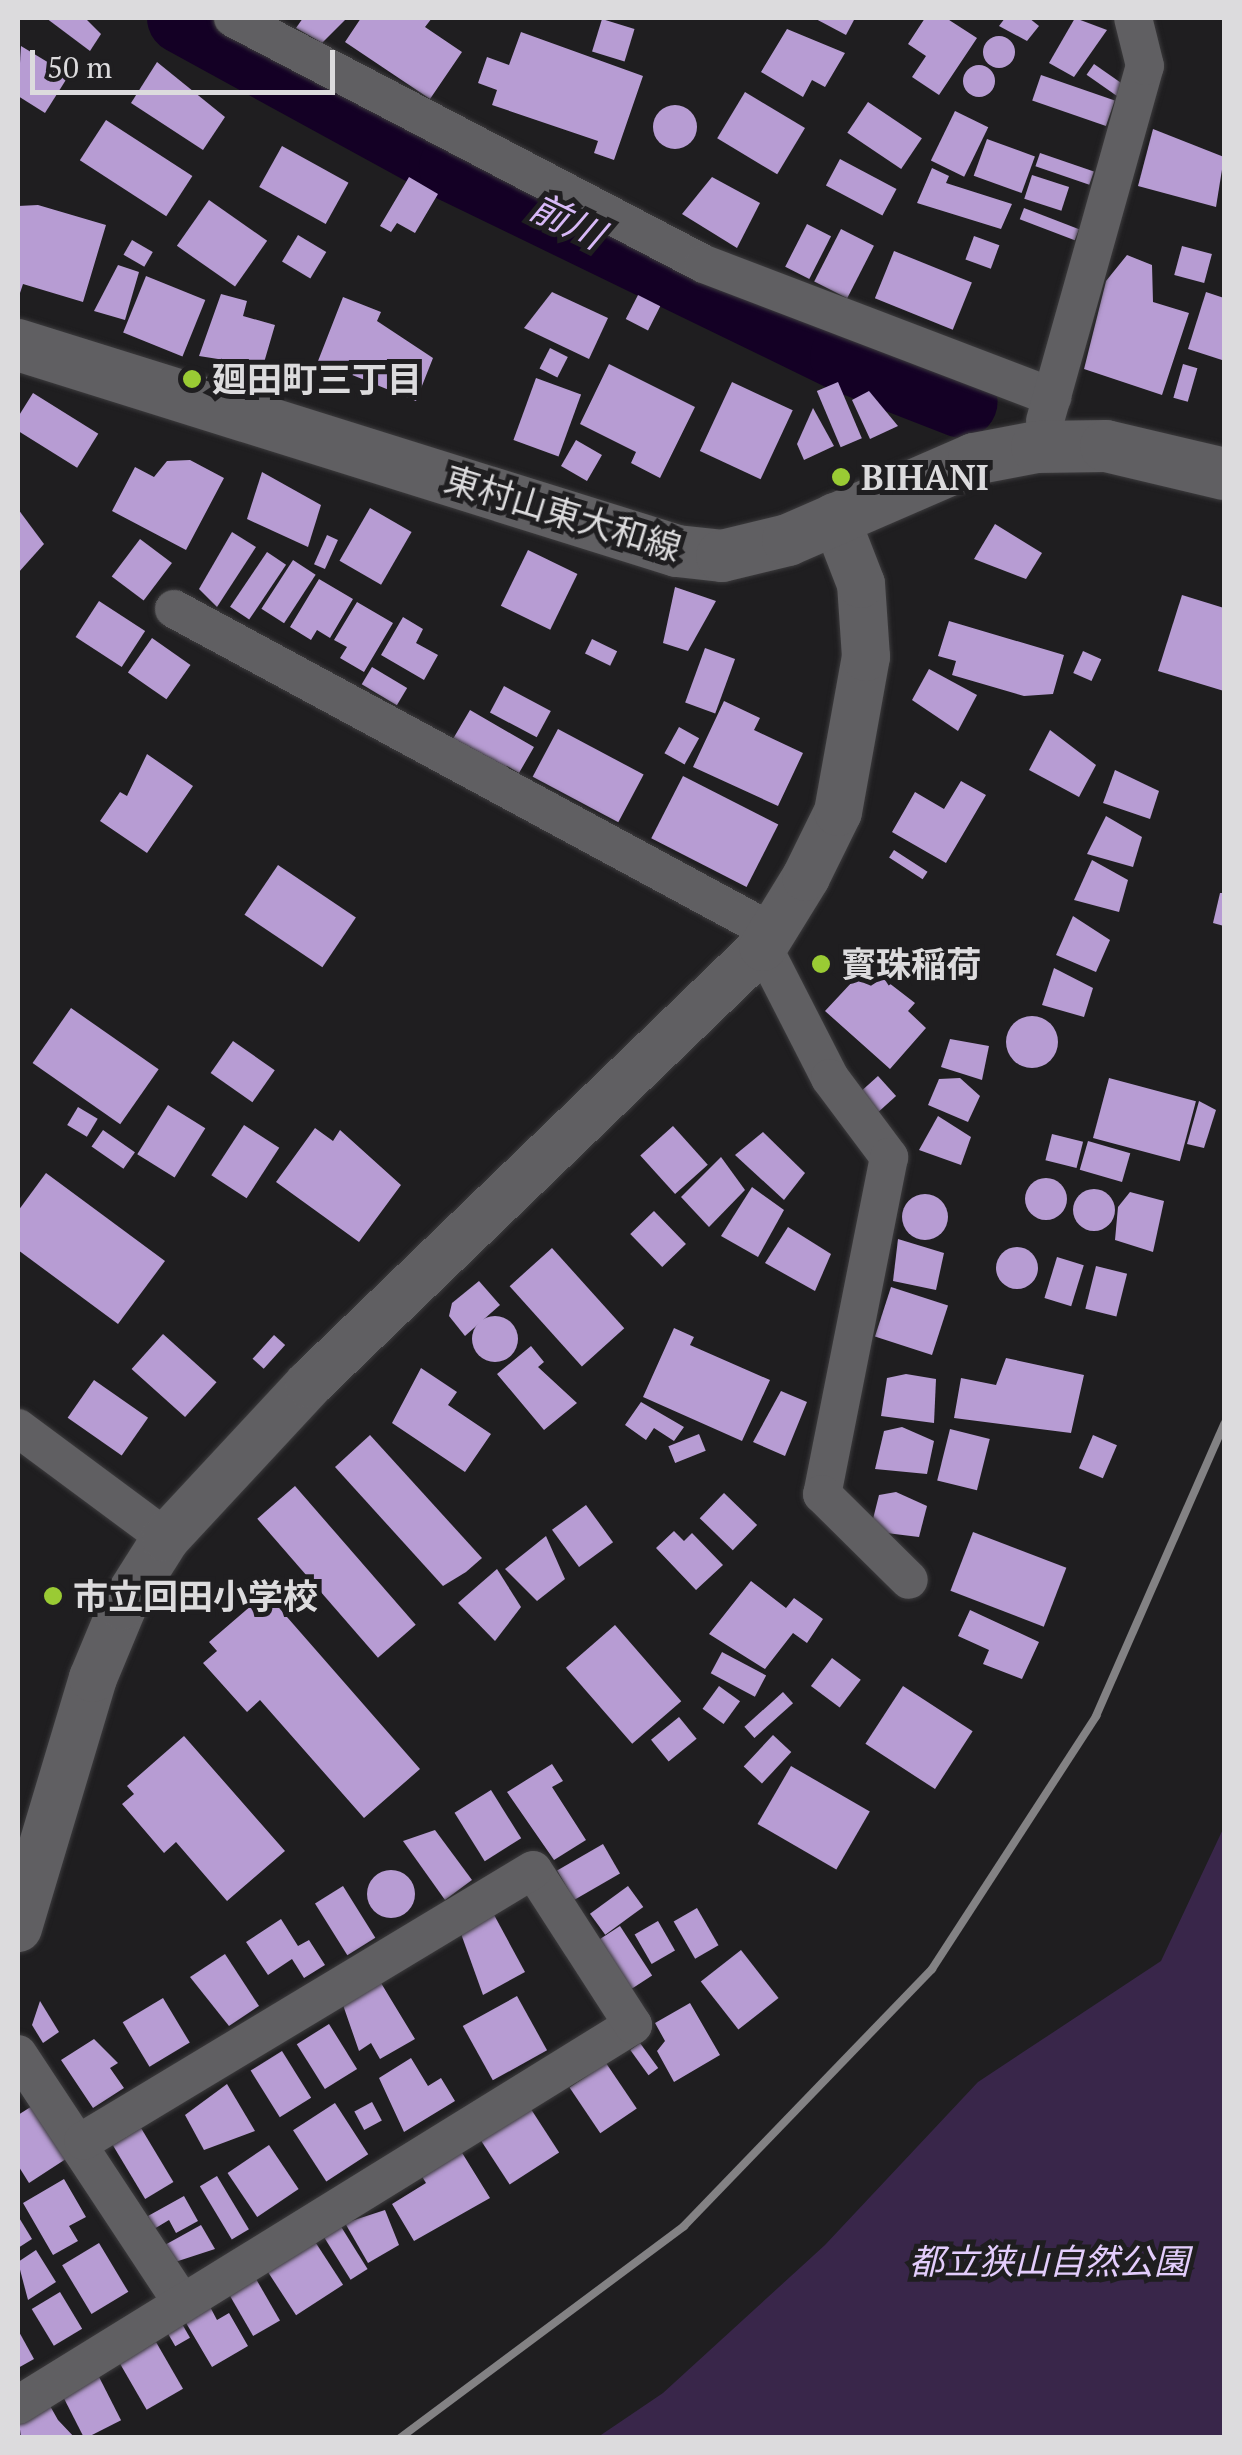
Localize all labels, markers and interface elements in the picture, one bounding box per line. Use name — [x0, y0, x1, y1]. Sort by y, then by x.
scale bar — [35, 30, 340, 92]
text: 50 m — [47, 47, 112, 87]
water label: 前川 — [523, 184, 611, 258]
place label: 廻田町三丁目 — [212, 358, 422, 400]
marker: 廻田町三丁目 — [181, 368, 203, 390]
place label: BIHANI — [861, 456, 989, 498]
street label: 東村山東大和線 — [440, 457, 686, 569]
marker: BIHANI — [830, 466, 852, 488]
place label: 寳珠稲荷 — [841, 943, 981, 985]
marker: 寳珠稲荷 — [810, 953, 832, 975]
place label: 市立回田小学校 — [73, 1575, 318, 1617]
marker: 市立回田小学校 — [42, 1585, 64, 1607]
park label: 都立狭山自然公園 — [909, 2240, 1189, 2282]

